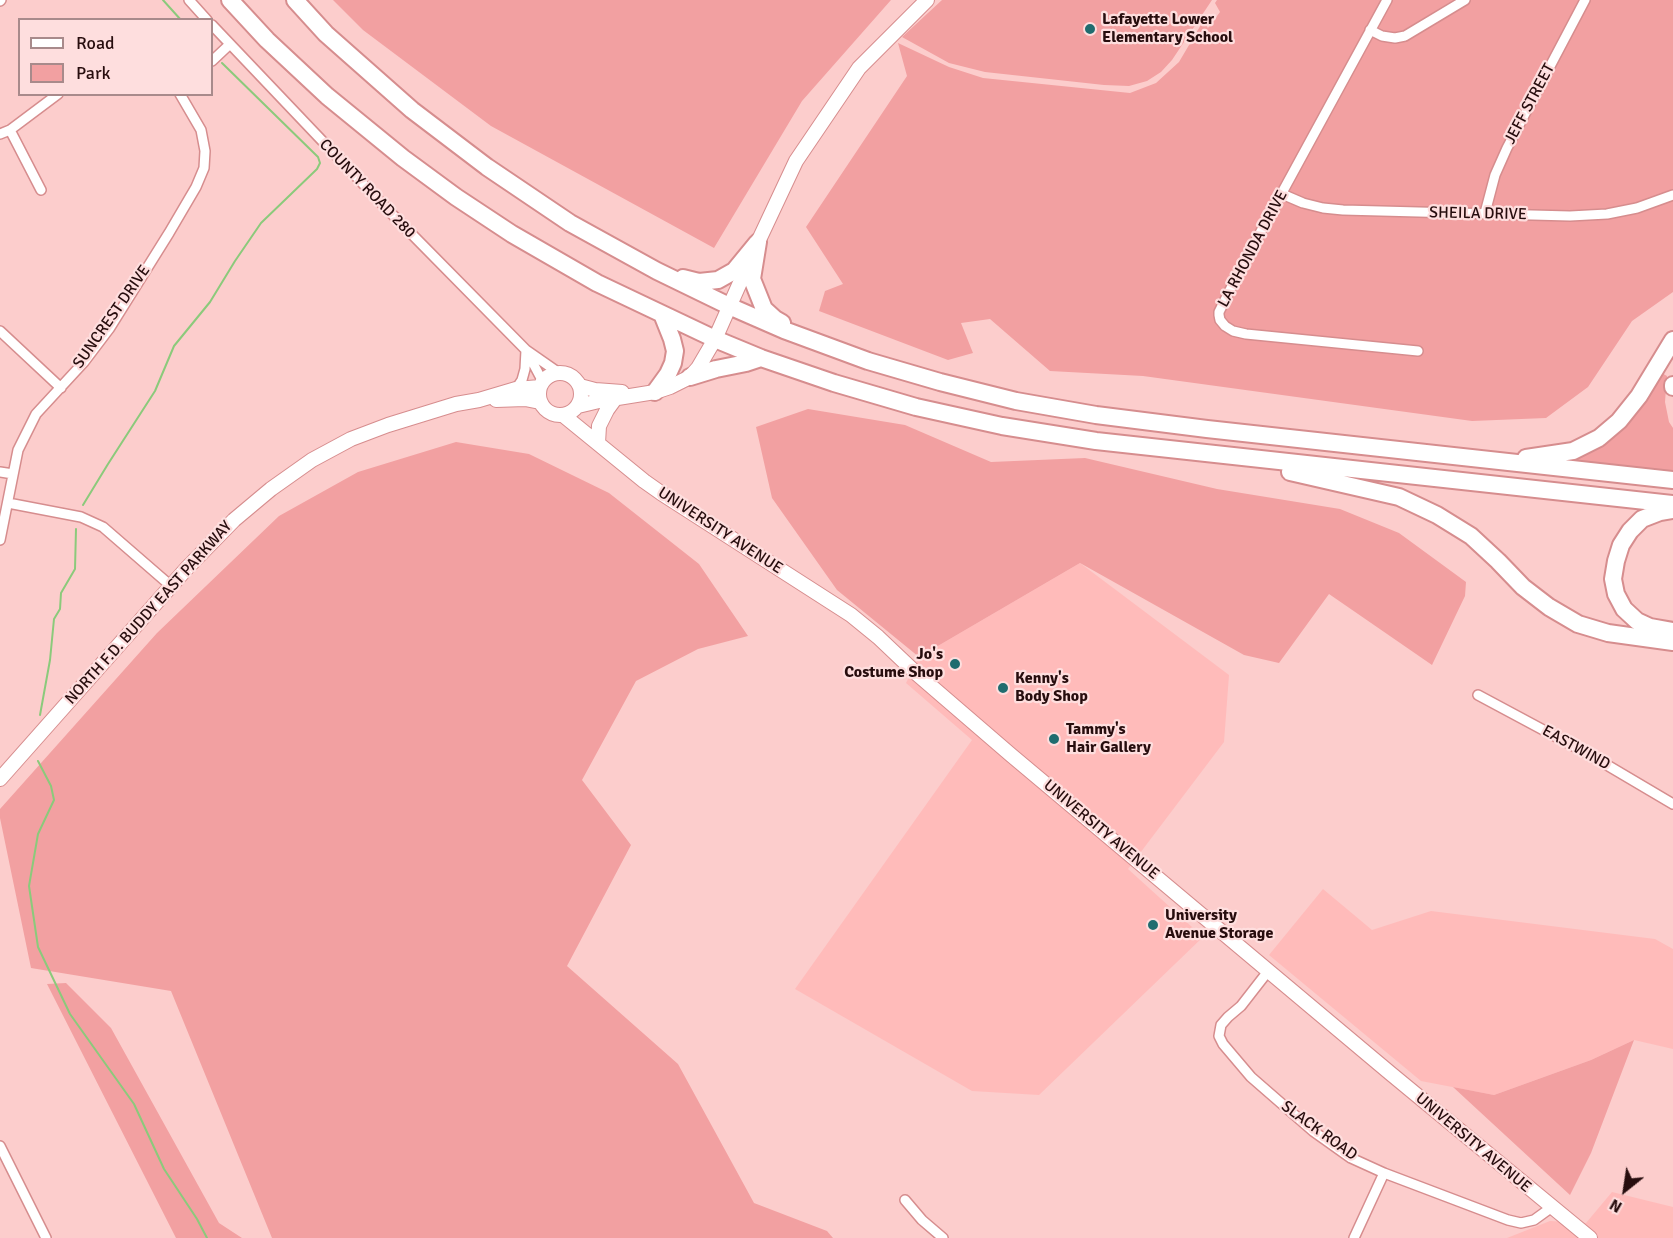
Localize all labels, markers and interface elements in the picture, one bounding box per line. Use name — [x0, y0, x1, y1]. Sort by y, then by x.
place label: Lafayette Lower Elementary School — [1102, 10, 1233, 48]
legend — [18, 18, 213, 96]
marker: Lafayette Lower Elementary School — [1083, 22, 1097, 36]
text: Road — [76, 32, 115, 54]
street label: JEFF STREET — [1501, 60, 1559, 148]
text: Park — [76, 62, 111, 84]
street label: COUNTY ROAD 280 — [315, 135, 419, 243]
street label: LA RHONDA DRIVE — [1214, 187, 1292, 311]
street label: SHEILA DRIVE — [1429, 204, 1527, 224]
street label: SUNCREST DRIVE — [69, 262, 155, 372]
street label: UNIVERSITY AVENUE — [654, 483, 786, 579]
street label: NORTH F.D. BUDDY EAST PARKWAY — [62, 517, 236, 709]
place label: Jo's Costume Shop — [844, 645, 943, 683]
marker: Jo's Costume Shop — [948, 657, 962, 671]
place label: Kenny's Body Shop — [1015, 669, 1088, 707]
marker: Kenny's Body Shop — [996, 681, 1010, 695]
place label: Tammy's Hair Gallery — [1066, 720, 1151, 758]
street label: EASTWIND — [1539, 721, 1613, 775]
marker: Tammy's Hair Gallery — [1047, 732, 1061, 746]
street label: UNIVERSITY AVENUE — [1039, 776, 1163, 884]
place label: University Avenue Storage — [1165, 906, 1273, 944]
marker: University Avenue Storage — [1146, 918, 1160, 932]
street label: UNIVERSITY AVENUE — [1411, 1089, 1535, 1197]
street label: SLACK ROAD — [1277, 1097, 1361, 1165]
north arrow — [1595, 1160, 1655, 1220]
text: N — [1606, 1194, 1626, 1217]

